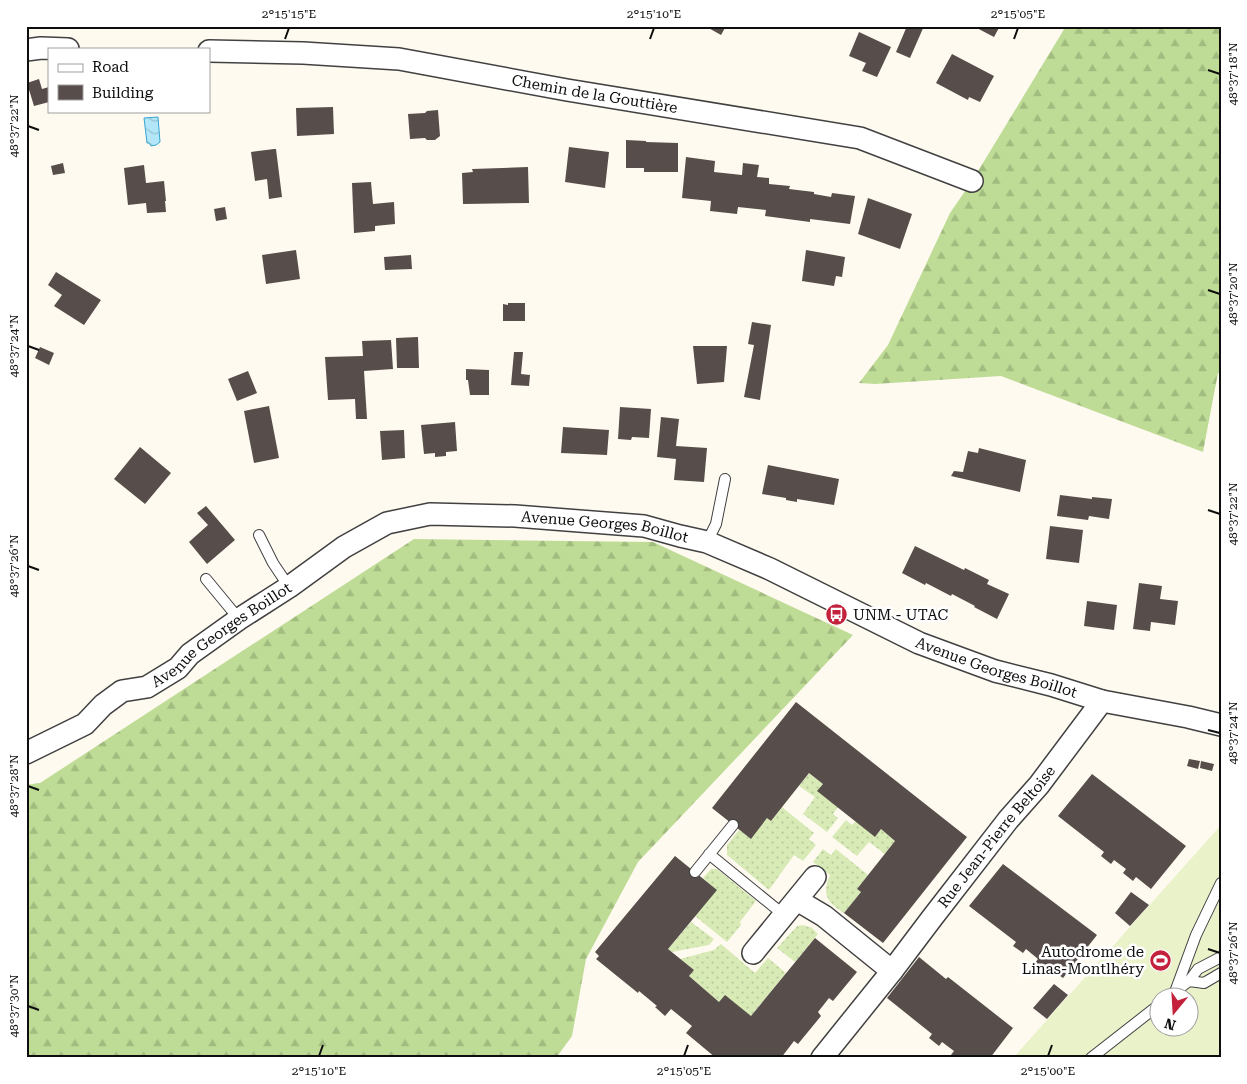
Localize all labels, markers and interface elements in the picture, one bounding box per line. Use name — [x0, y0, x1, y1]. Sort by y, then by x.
text: 2°15'15"E — [262, 7, 316, 21]
text: 2°15'10"E — [627, 7, 681, 21]
text: 2°15'05"E — [991, 7, 1045, 21]
text: 48°37'18"N — [1226, 42, 1240, 106]
legend — [48, 48, 210, 112]
text: Road — [92, 58, 129, 76]
street label: Chemin de la Gouttière — [510, 71, 679, 117]
text: Building — [92, 84, 154, 102]
text: 48°37'22"N — [7, 94, 21, 158]
text: 48°37'20"N — [1226, 262, 1240, 326]
text: 48°37'24"N — [7, 314, 21, 378]
text: 48°37'22"N — [1226, 482, 1240, 546]
street label: Avenue Georges Boillot — [521, 508, 690, 547]
text: 48°37'26"N — [7, 534, 21, 598]
street label: Avenue Georges Boillot — [148, 579, 295, 691]
bus stop icon: UNM - UTAC — [825, 603, 849, 627]
place label: UNM - UTAC — [853, 606, 948, 624]
street label: Avenue Georges Boillot — [913, 633, 1080, 702]
text: 48°37'24"N — [1226, 701, 1240, 765]
text: 48°37'28"N — [7, 754, 21, 818]
street label: Rue Jean-Pierre Beltoise — [934, 762, 1059, 911]
text: 48°37'26"N — [1226, 921, 1240, 985]
place label: Autodrome de Linas-Montlhéry — [1022, 943, 1144, 978]
sports icon: Autodrome de Linas-Montlhéry — [1148, 949, 1172, 973]
text: 48°37'30"N — [7, 974, 21, 1038]
north arrow — [1150, 986, 1200, 1036]
text: N — [1162, 1015, 1178, 1034]
text: 2°15'10"E — [292, 1064, 346, 1078]
text: 2°15'05"E — [657, 1064, 711, 1078]
text: 2°15'00"E — [1021, 1064, 1075, 1078]

